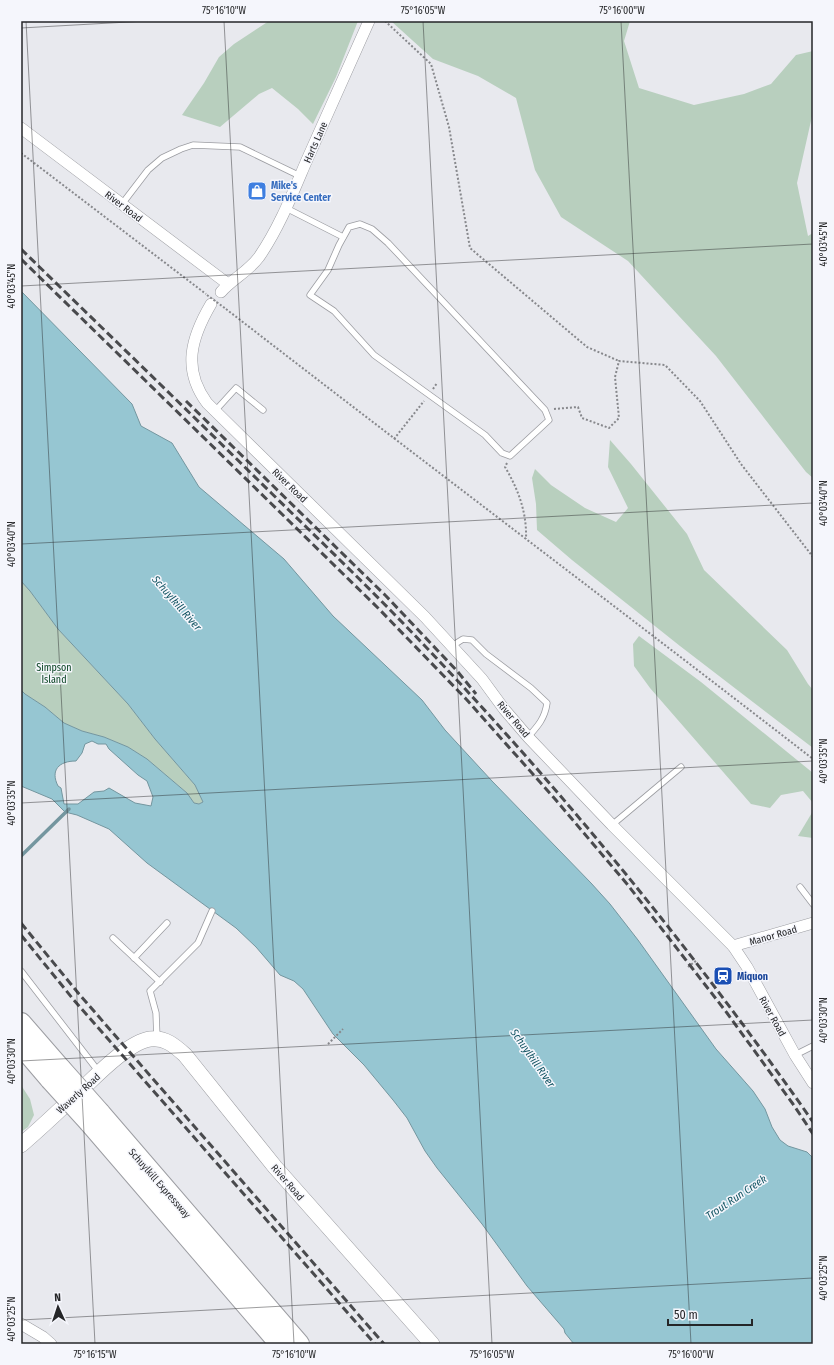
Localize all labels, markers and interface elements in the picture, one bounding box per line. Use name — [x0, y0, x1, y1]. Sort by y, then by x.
text: 75°16'10"W — [202, 5, 247, 17]
text: 75°16'05"W — [401, 5, 446, 17]
text: 75°16'00"W — [599, 5, 645, 17]
street label: Harts Lane — [302, 120, 330, 165]
shop icon: Mike's Service Center — [246, 180, 268, 202]
place label: Mike's Service Center — [271, 180, 331, 204]
street label: River Road — [102, 189, 145, 225]
text: 40°03'45"N — [818, 222, 830, 266]
text: 40°03'45"N — [6, 264, 18, 308]
street label: River Road — [269, 466, 309, 505]
text: 40°03'40"N — [818, 480, 830, 526]
text: 40°03'40"N — [6, 521, 18, 567]
water label: Schuylkill River — [149, 572, 205, 634]
park label: Simpson Island — [36, 662, 72, 686]
street label: River Road — [495, 699, 532, 740]
text: 40°03'35"N — [818, 738, 830, 784]
text: 40°03'35"N — [6, 780, 18, 826]
street label: Manor Road — [748, 923, 799, 948]
station icon: Miquon — [712, 965, 734, 987]
place label: Miquon — [737, 971, 768, 983]
street label: River Road — [756, 994, 788, 1039]
text: 40°03'30"N — [818, 997, 830, 1043]
water label: Schuylkill River — [507, 1026, 558, 1091]
text: 40°03'30"N — [6, 1038, 18, 1084]
street label: Waverly Road — [54, 1071, 103, 1117]
street label: Schuylkill Expressway — [126, 1146, 193, 1221]
street label: River Road — [268, 1162, 306, 1203]
water label: Trout Run Creek — [703, 1172, 770, 1223]
text: 40°03'25"N — [818, 1256, 830, 1300]
north arrow — [38, 1287, 78, 1327]
text: N — [54, 1291, 61, 1304]
text: 40°03'25"N — [6, 1297, 18, 1341]
scale bar — [668, 1301, 752, 1327]
text: 50 m — [674, 1308, 698, 1322]
text: 75°16'15"W — [73, 1349, 117, 1361]
text: 75°16'10"W — [272, 1349, 317, 1361]
text: 75°16'05"W — [470, 1349, 515, 1361]
text: 75°16'00"W — [668, 1349, 714, 1361]

